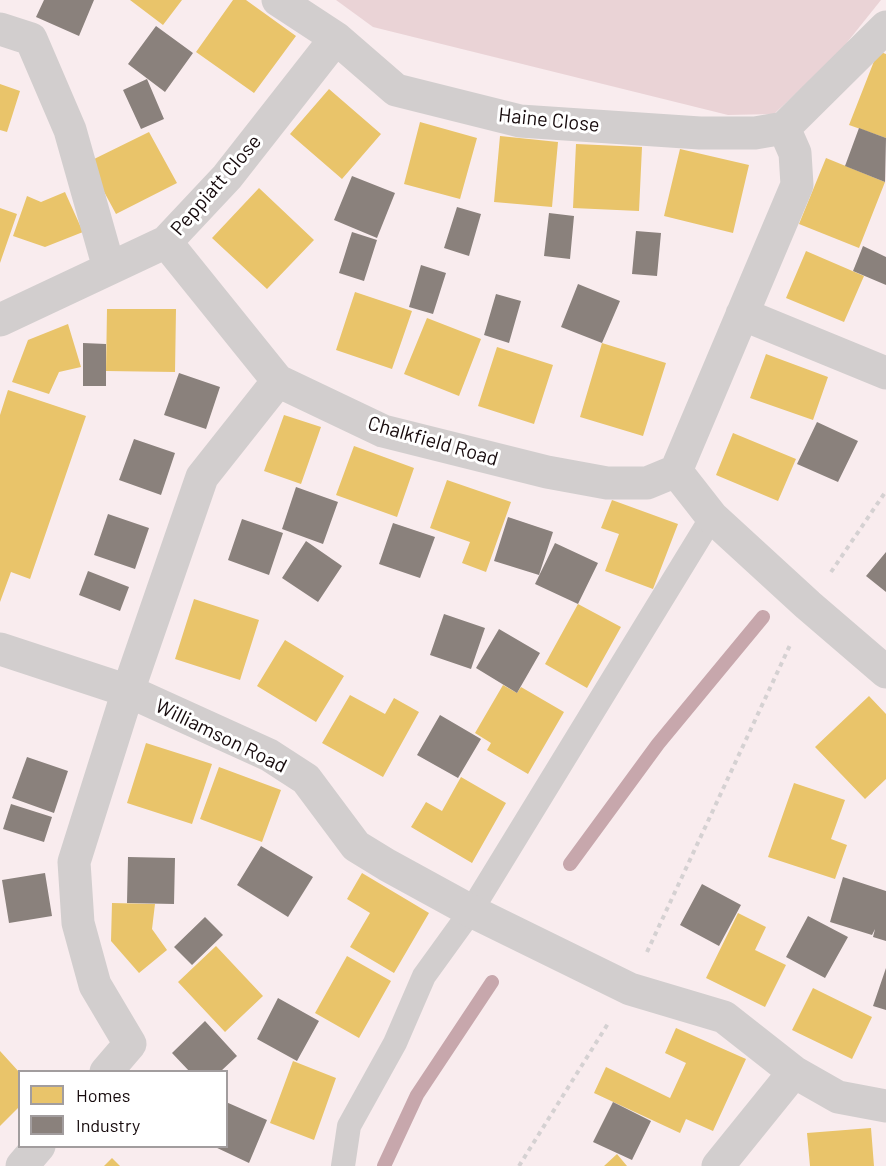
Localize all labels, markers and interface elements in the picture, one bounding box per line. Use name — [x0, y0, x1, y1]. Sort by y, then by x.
street label: Haine Close — [497, 103, 601, 137]
street label: Peppiatt Close — [166, 130, 266, 240]
street label: Chalkfield Road — [365, 411, 501, 471]
street label: Williamson Road — [151, 694, 291, 778]
legend — [18, 1070, 228, 1148]
text: Homes — [76, 1084, 130, 1106]
text: Industry — [76, 1114, 140, 1136]

